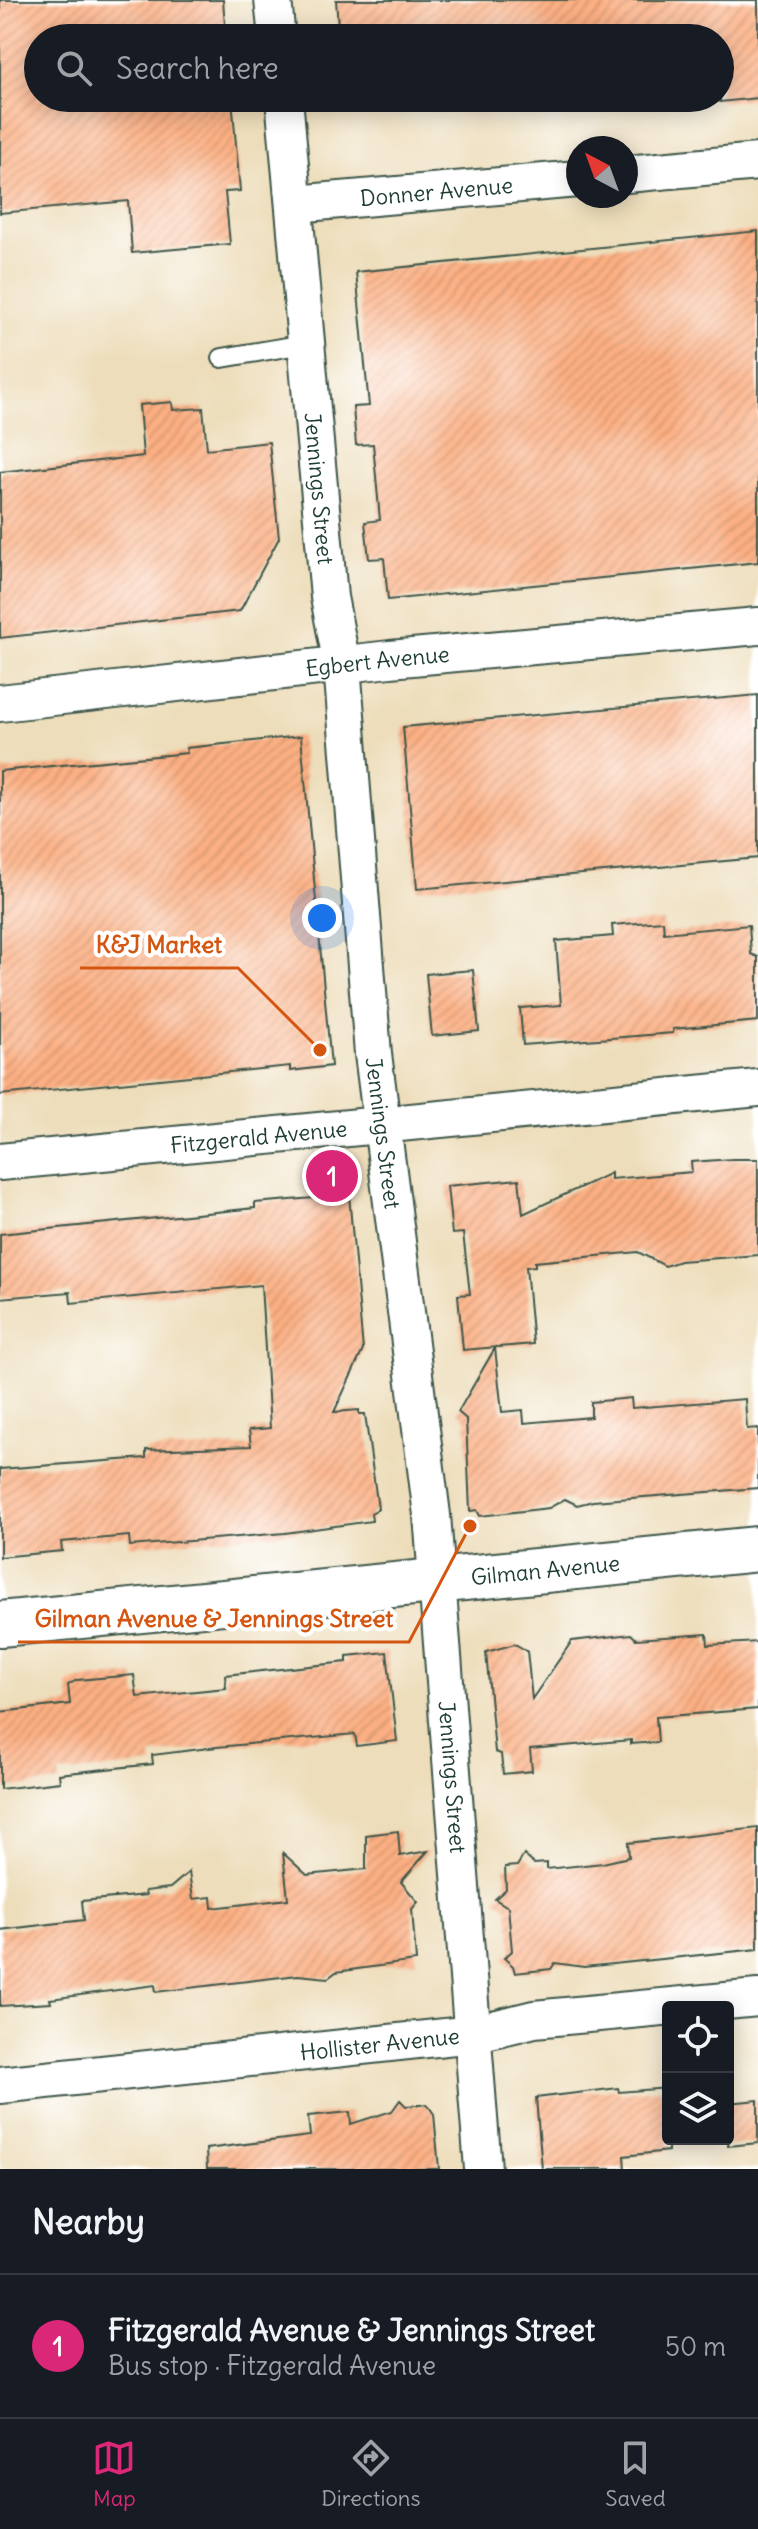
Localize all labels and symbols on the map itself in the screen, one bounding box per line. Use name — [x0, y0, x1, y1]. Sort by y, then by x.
north arrow — [566, 136, 638, 208]
street label: Donner Avenue — [359, 171, 514, 212]
street label: Jennings Street — [298, 411, 340, 566]
street label: Egbert Avenue — [304, 640, 451, 682]
your location — [302, 898, 342, 938]
callout: K&J Market — [80, 920, 238, 968]
text: K&J Market — [96, 929, 223, 959]
street label: Jennings Street — [360, 1055, 407, 1210]
street label: Fitzgerald Avenue — [169, 1114, 348, 1159]
pin: 1 — [306, 1146, 358, 1206]
street label: Gilman Avenue — [470, 1549, 621, 1591]
callout: Gilman Avenue & Jennings Street — [18, 1594, 409, 1642]
text: Gilman Avenue & Jennings Street — [35, 1603, 394, 1633]
street label: Jennings Street — [433, 1700, 472, 1854]
street label: Hollister Avenue — [299, 2022, 461, 2067]

